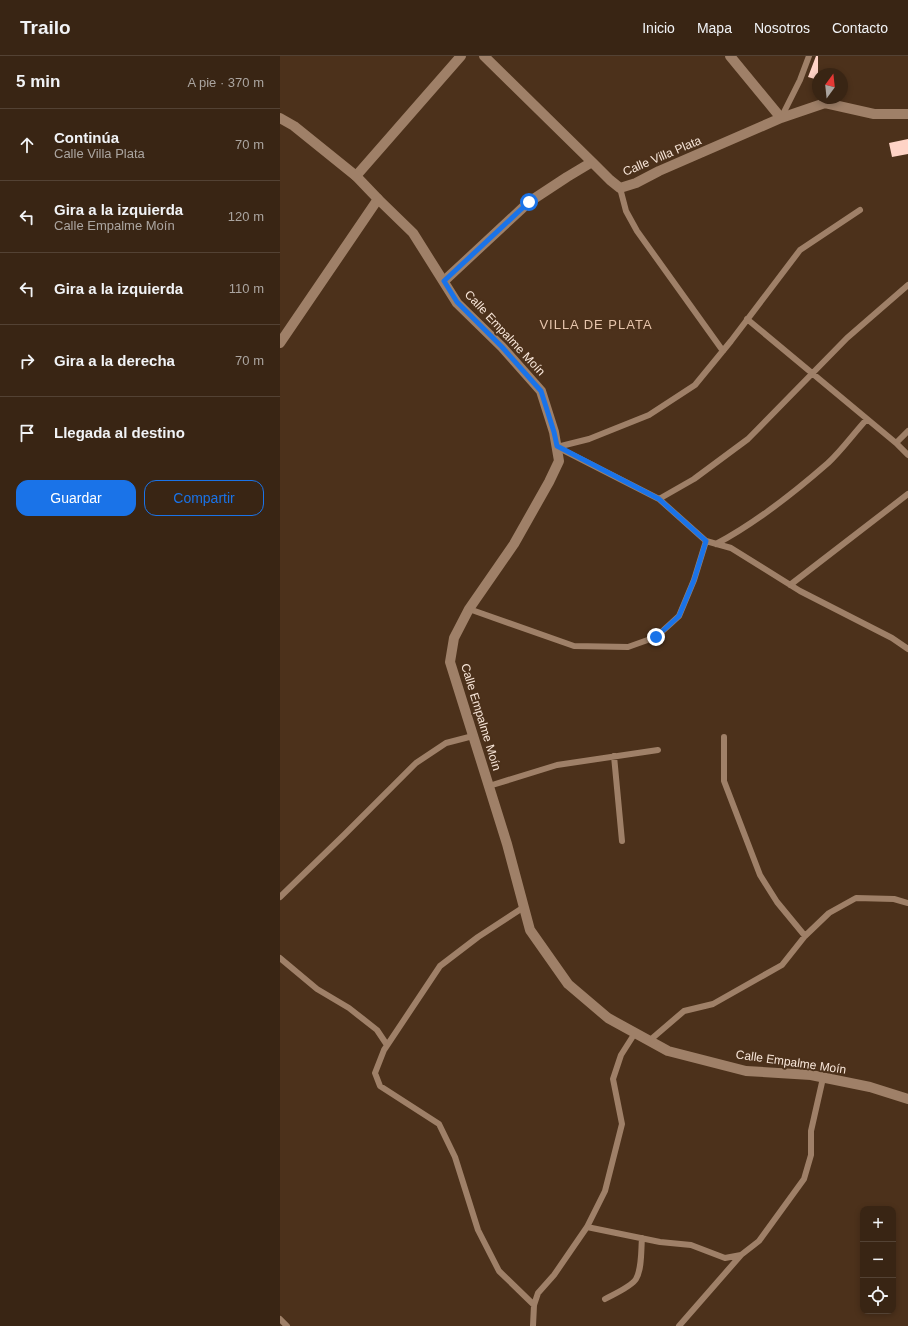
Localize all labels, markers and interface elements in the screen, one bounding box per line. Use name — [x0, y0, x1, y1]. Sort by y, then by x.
text: Trailo — [20, 17, 71, 38]
text: Inicio — [642, 20, 675, 36]
text: Mapa — [697, 20, 732, 36]
text: Nosotros — [754, 20, 810, 36]
text: Contacto — [832, 20, 888, 36]
north arrow — [812, 68, 848, 104]
text: 5 min — [16, 72, 60, 91]
text: A pie · 370 m — [187, 75, 264, 90]
text: Continúa — [54, 129, 119, 146]
street label: Calle Villa Plata — [621, 133, 704, 179]
icon: ahead — [16, 134, 38, 156]
text: 70 m — [235, 137, 264, 152]
text: Calle Villa Plata — [54, 146, 145, 161]
route start — [520, 193, 538, 211]
text: Gira a la izquierda — [54, 201, 183, 218]
icon: left — [16, 206, 38, 228]
text: 120 m — [228, 209, 264, 224]
text: Calle Empalme Moín — [54, 218, 175, 233]
icon: left — [16, 278, 38, 300]
text: Gira a la izquierda — [54, 280, 183, 297]
text: 110 m — [229, 281, 264, 296]
street label: Calle Empalme Moín — [462, 287, 548, 379]
district label: VILLA DE PLATA — [539, 317, 653, 332]
icon: right — [16, 350, 38, 372]
text: Gira a la derecha — [54, 352, 175, 369]
text: 70 m — [235, 353, 264, 368]
icon: arrive — [16, 422, 38, 444]
text: Llegada al destino — [54, 424, 185, 441]
button: Guardar — [16, 480, 136, 516]
button: Compartir — [144, 480, 264, 516]
route end — [647, 628, 665, 646]
street label: Calle Empalme Moín — [458, 662, 504, 772]
street label: Calle Empalme Moín — [735, 1047, 847, 1077]
map controls — [860, 1206, 896, 1314]
button: + — [860, 1206, 896, 1242]
button: − — [860, 1242, 896, 1278]
button: locate — [860, 1278, 896, 1314]

